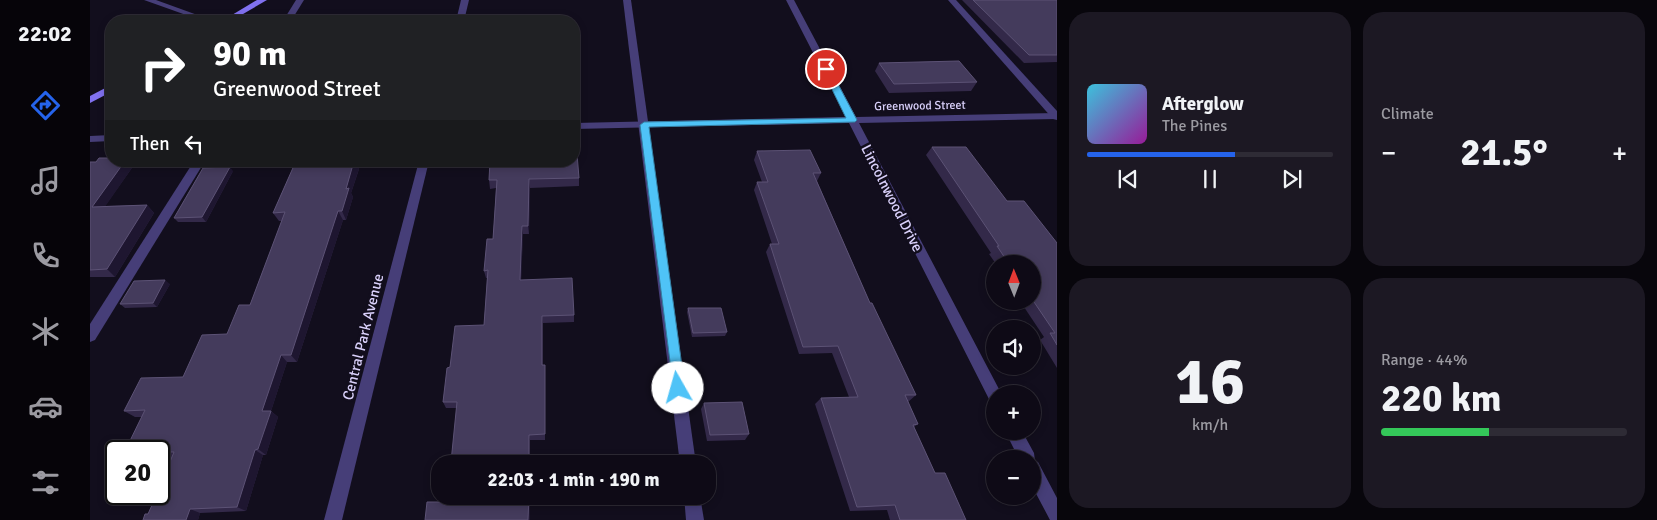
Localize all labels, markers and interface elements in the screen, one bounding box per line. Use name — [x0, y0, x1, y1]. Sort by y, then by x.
text: 22:02 — [18, 20, 72, 47]
text: 90 m — [213, 32, 287, 75]
icon: right — [130, 35, 195, 100]
pin — [805, 48, 847, 90]
icon: arrive — [812, 55, 840, 83]
text: Greenwood Street — [213, 75, 381, 102]
icon: directions — [28, 88, 63, 123]
text: Afterglow — [1162, 92, 1244, 116]
street label: Greenwood Street — [874, 98, 966, 114]
text: Climate — [1381, 104, 1434, 124]
text: The Pines — [1162, 116, 1227, 136]
text: 21.5° — [1460, 129, 1548, 176]
icon: left — [180, 130, 208, 158]
text: Then — [130, 132, 170, 156]
text: − — [1381, 136, 1396, 170]
text: + — [1612, 136, 1627, 170]
street label: Lincolnwood Drive — [857, 141, 927, 255]
icon: music — [28, 163, 63, 198]
icon: previous — [1114, 165, 1142, 193]
icon: pause — [1196, 165, 1224, 193]
icon: next — [1278, 165, 1306, 193]
icon: phone — [28, 238, 63, 273]
north arrow — [986, 255, 1041, 310]
map controls — [986, 255, 1041, 505]
street label: Central Park Avenue — [339, 272, 387, 402]
icon: climate — [28, 314, 63, 349]
button: sound — [986, 320, 1041, 375]
text: 16 — [1175, 342, 1245, 422]
text: Range · 44% — [1381, 350, 1467, 370]
position arrow — [651, 361, 703, 413]
text: 220 km — [1381, 375, 1502, 422]
button: + — [986, 385, 1041, 440]
icon: car — [28, 389, 63, 424]
text: km/h — [1192, 415, 1228, 435]
speed limit sign: 20 — [105, 440, 170, 505]
button: − — [986, 450, 1041, 505]
icon: filters — [28, 465, 63, 500]
text: 22:03 · 1 min · 190 m — [487, 468, 660, 492]

